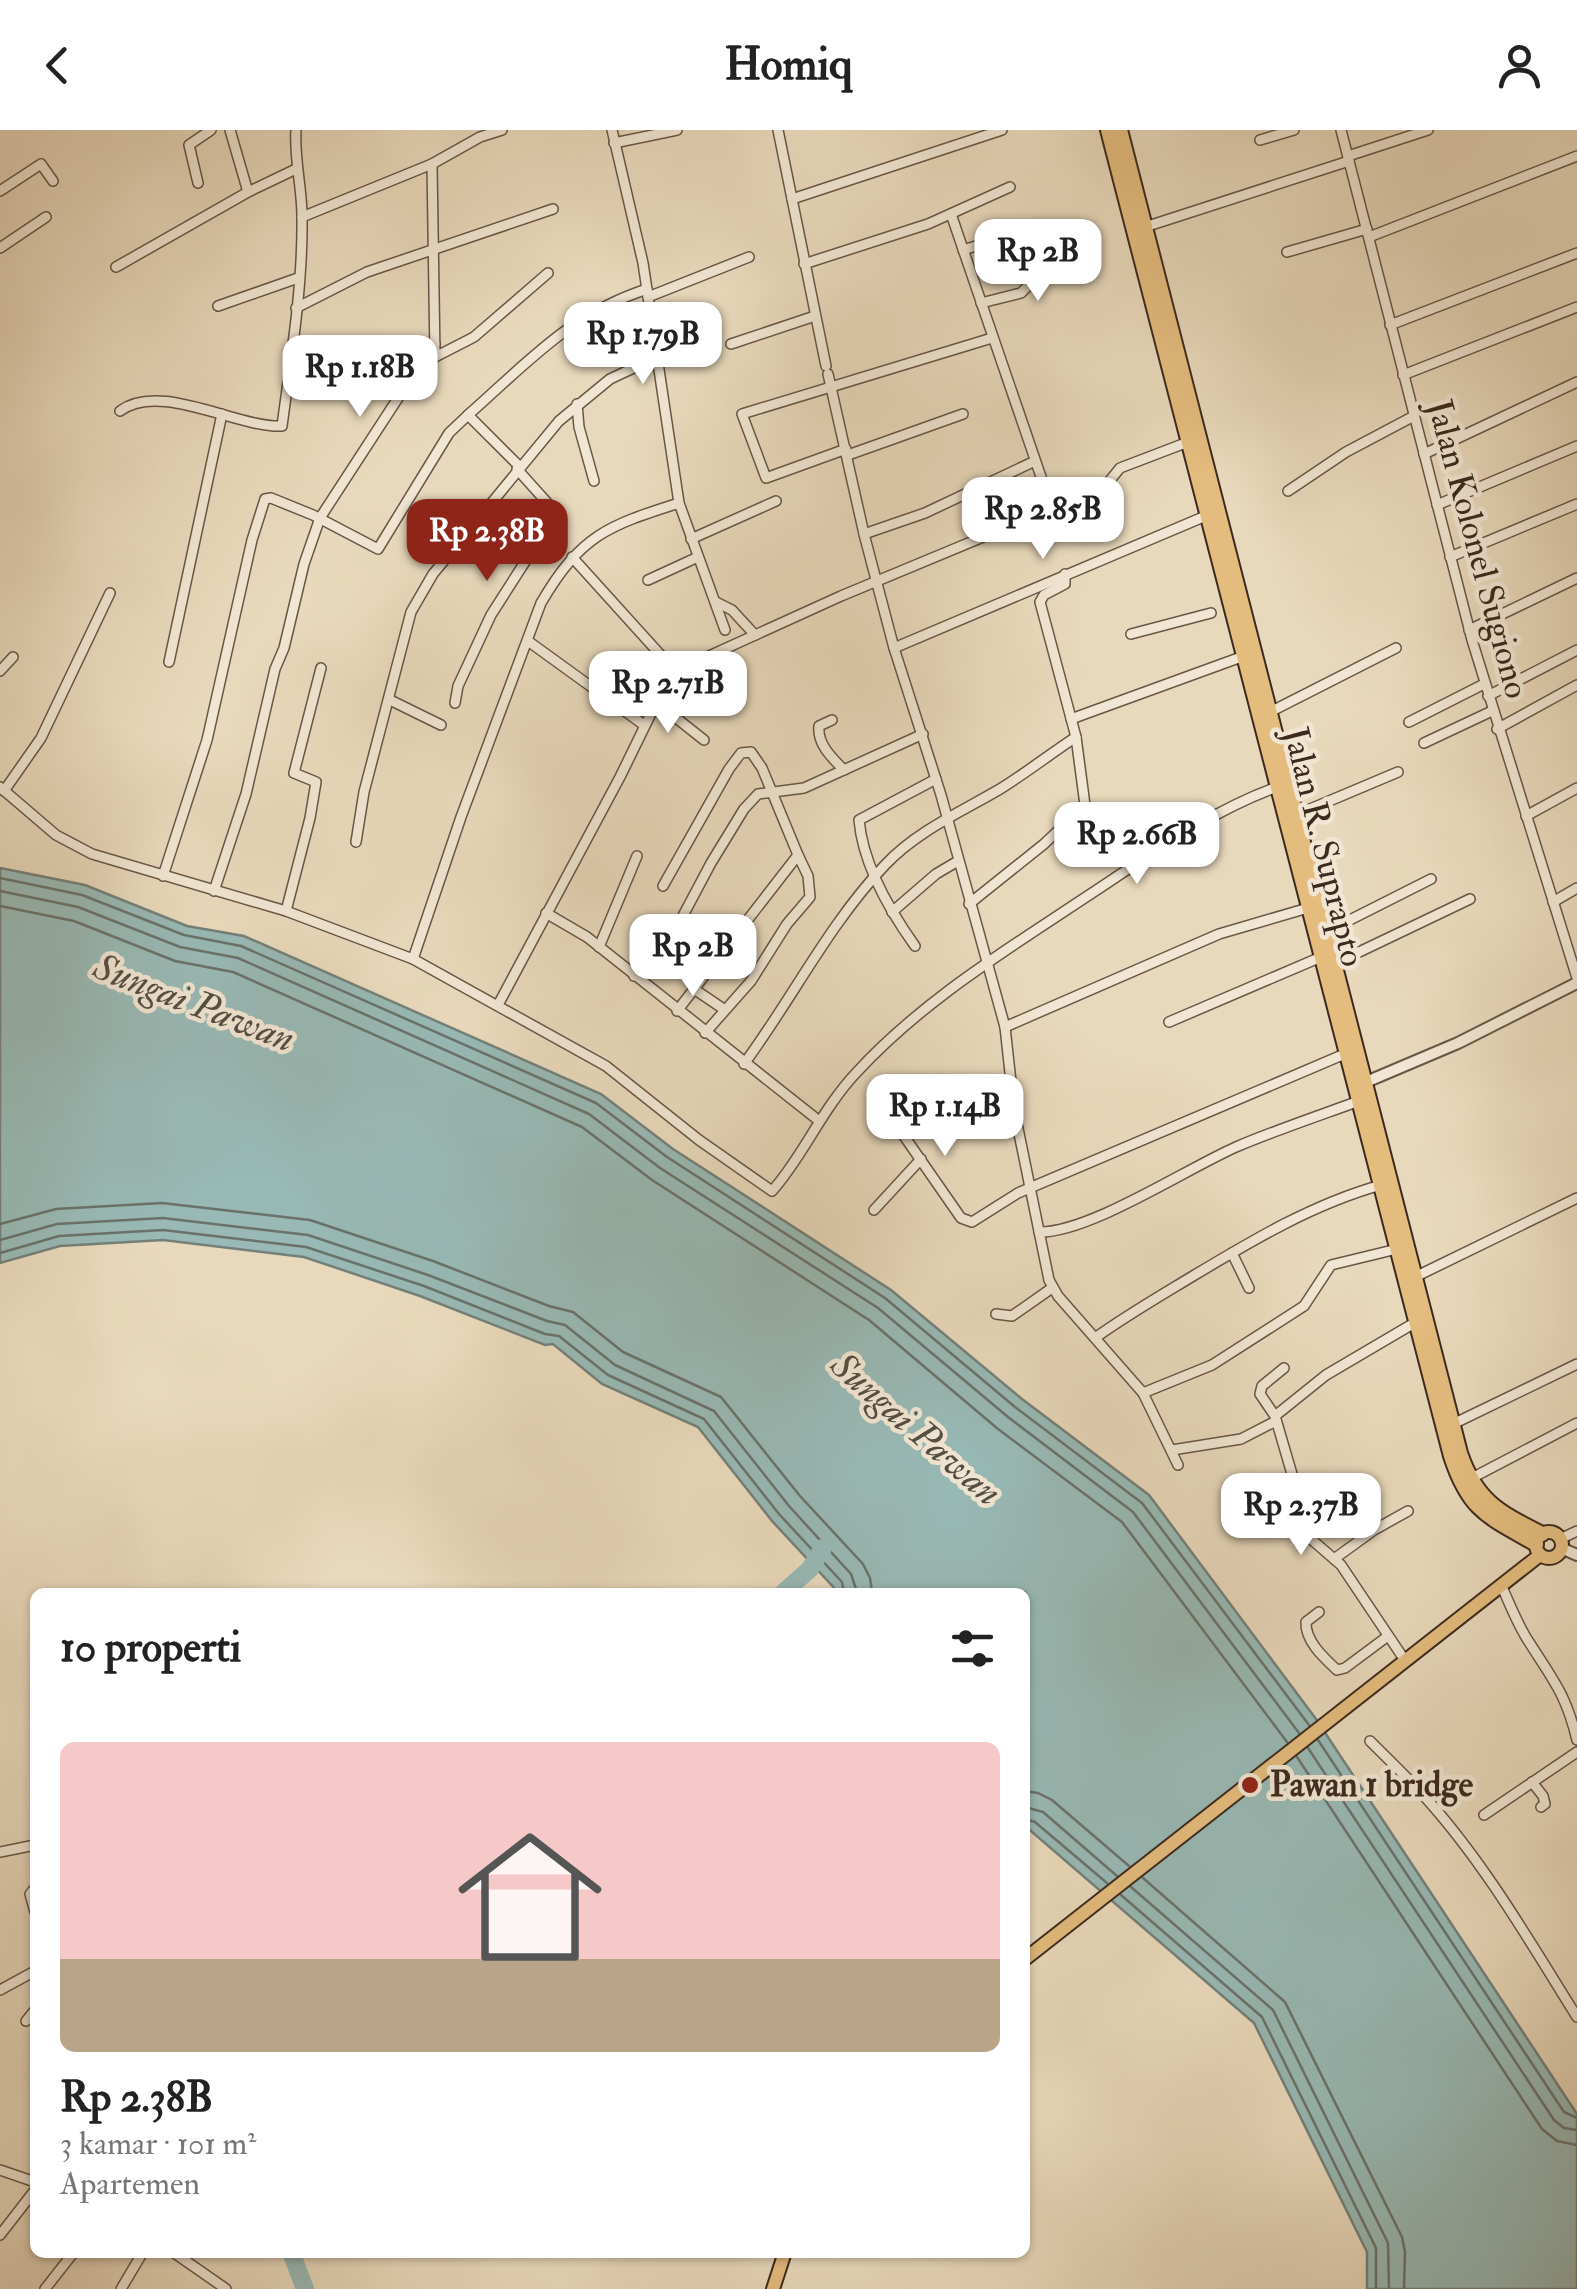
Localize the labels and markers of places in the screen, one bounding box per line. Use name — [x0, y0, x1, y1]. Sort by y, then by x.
pin: Rp 2B — [968, 219, 1108, 304]
pin: Rp 1.79B — [540, 302, 746, 387]
pin: Rp 1.18B — [257, 335, 463, 420]
pin: Rp 2.85B — [940, 477, 1146, 562]
pin: Rp 2.38B — [384, 499, 590, 584]
pin: Rp 2.71B — [565, 651, 771, 736]
pin: Rp 2.66B — [1034, 802, 1240, 887]
pin: Rp 2B — [623, 914, 763, 999]
pin: Rp 1.14B — [842, 1074, 1048, 1159]
pin: Rp 2.37B — [1198, 1473, 1404, 1558]
place label: Pawan 1 bridge — [1270, 1763, 1473, 1807]
marker: Pawan 1 bridge — [1239, 1774, 1261, 1796]

